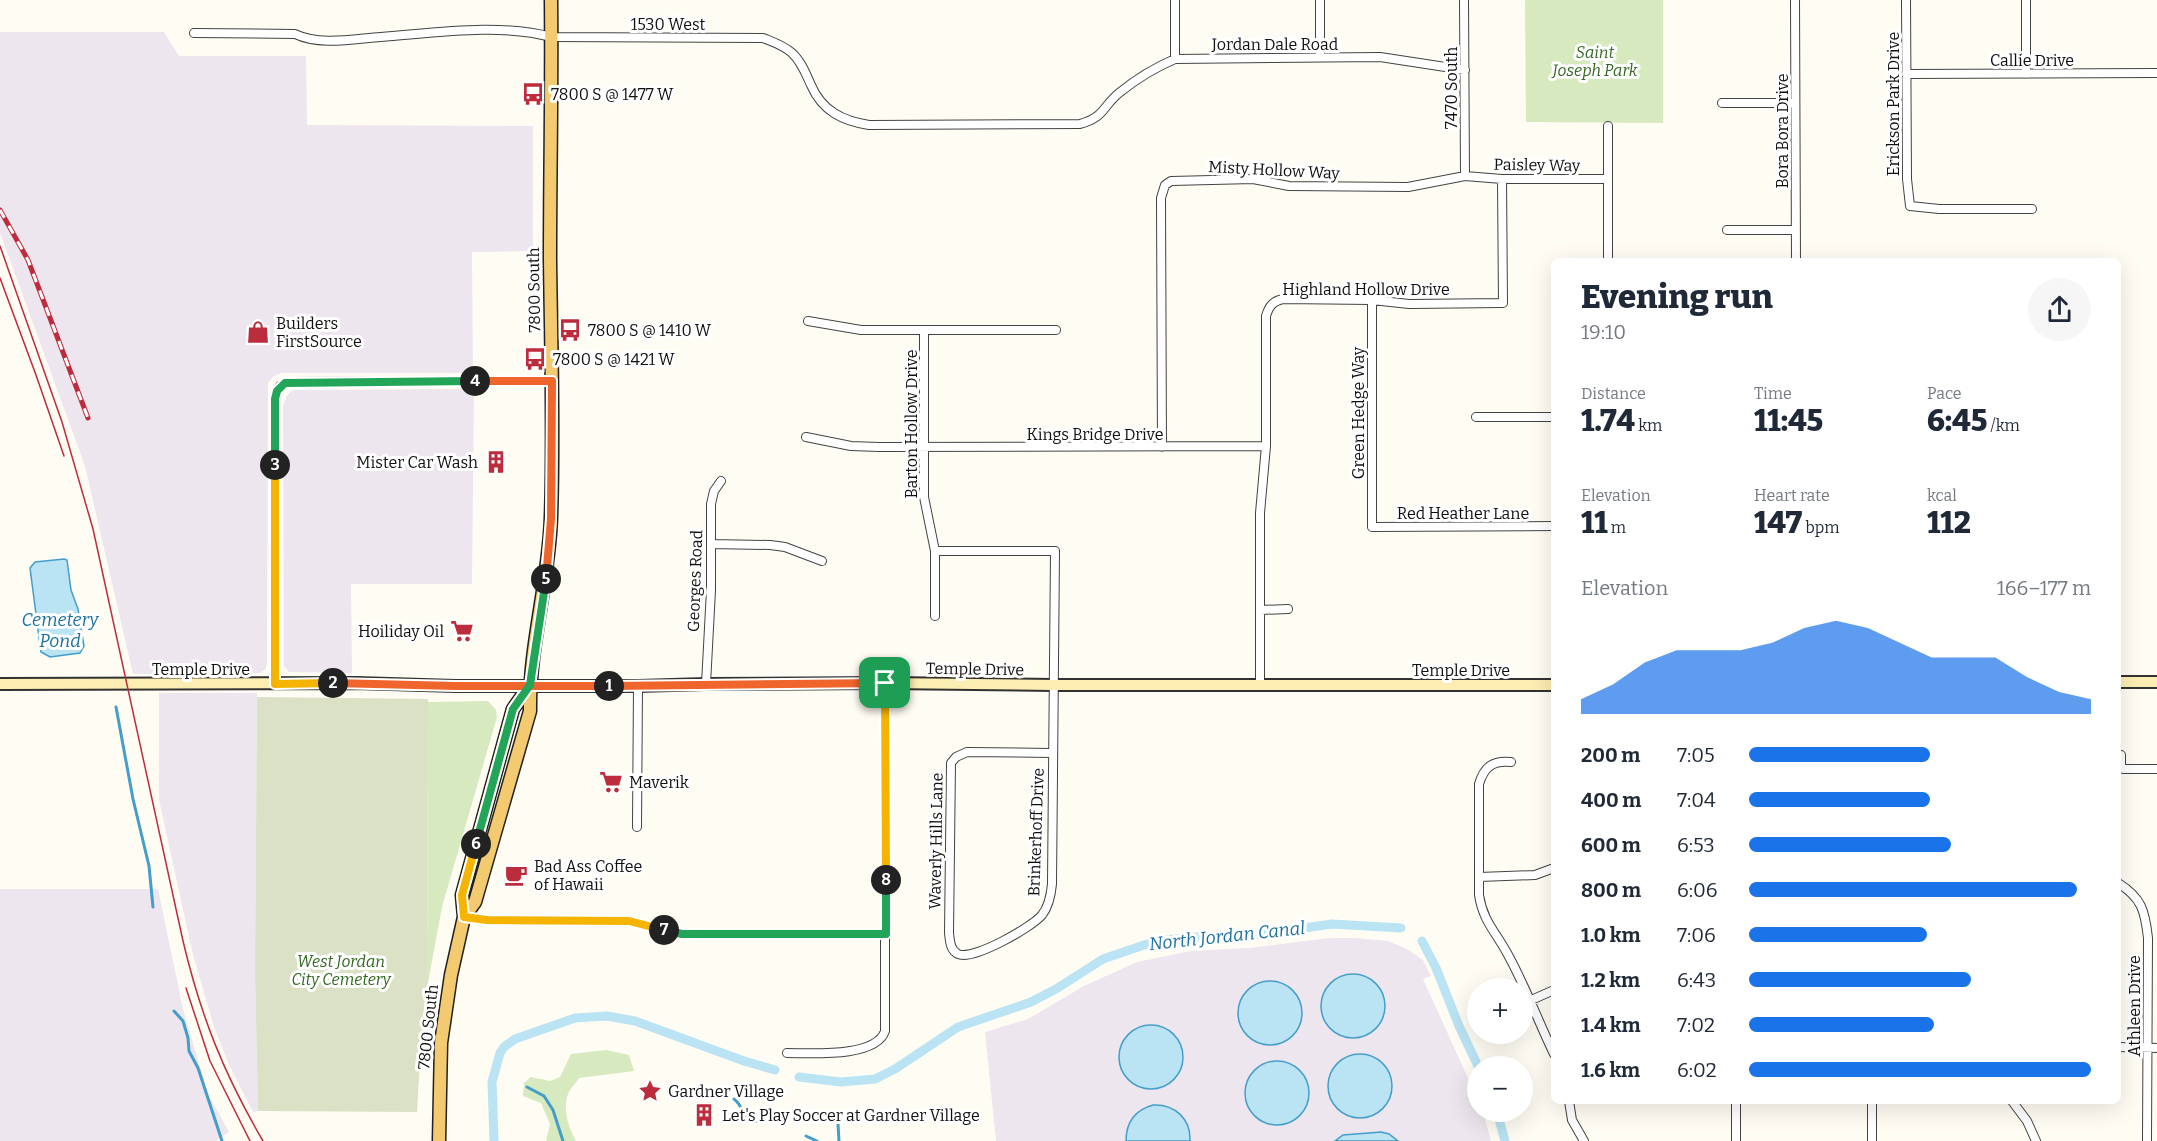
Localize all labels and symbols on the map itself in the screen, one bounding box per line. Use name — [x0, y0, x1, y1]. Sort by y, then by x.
street label: 1530 West — [631, 15, 706, 34]
street label: Erickson Park Drive — [1884, 32, 1903, 176]
street label: Jordan Dale Road — [1211, 35, 1339, 54]
park label: Saint Joseph Park — [1551, 43, 1638, 80]
street label: 7470 South — [1442, 47, 1461, 129]
street label: Callie Drive — [1990, 51, 2074, 70]
street label: Bora Bora Drive — [1773, 73, 1792, 189]
bus stop icon: 7800 S @ 1477 W — [520, 81, 546, 107]
place label: 7800 S @ 1477 W — [551, 85, 674, 104]
street label: Paisley Way — [1493, 155, 1581, 175]
street label: Misty Hollow Way — [1208, 157, 1341, 183]
street label: 7800 South — [524, 247, 544, 333]
street label: Highland Hollow Drive — [1282, 280, 1450, 299]
place label: Builders FirstSource — [276, 314, 362, 351]
bus stop icon: 7800 S @ 1410 W — [557, 317, 583, 343]
shop icon: Builders FirstSource — [245, 319, 271, 345]
place label: 7800 S @ 1410 W — [588, 321, 712, 340]
bus stop icon: 7800 S @ 1421 W — [522, 346, 548, 372]
street label: Green Hedge Way — [1349, 346, 1368, 479]
street label: Barton Hollow Drive — [902, 349, 921, 499]
place label: 7800 S @ 1421 W — [553, 350, 675, 369]
pin: 4 — [460, 366, 490, 396]
street label: Kings Bridge Drive — [1027, 425, 1163, 444]
building icon: Mister Car Wash — [483, 449, 509, 475]
pin: 3 — [260, 450, 290, 480]
place label: Mister Car Wash — [356, 453, 478, 472]
street label: Red Heather Lane — [1397, 504, 1529, 523]
street label: Georges Road — [684, 529, 706, 633]
pin: 5 — [531, 564, 561, 594]
water label: Cemetery Pond — [22, 609, 99, 652]
supermarket icon: Hoiliday Oil — [449, 618, 475, 644]
place label: Hoiliday Oil — [358, 622, 444, 641]
pin — [859, 657, 910, 708]
street label: Temple Drive — [926, 659, 1024, 679]
street label: Temple Drive — [152, 660, 250, 679]
street label: Temple Drive — [1412, 661, 1510, 680]
pin: 2 — [318, 668, 348, 698]
pin: 1 — [594, 671, 624, 701]
street label: Brinkerhoff Drive — [1024, 767, 1048, 897]
supermarket icon: Maverik — [598, 769, 624, 795]
street label: Waverly Hills Lane — [925, 772, 947, 910]
place label: Maverik — [629, 773, 689, 792]
pin: 6 — [461, 829, 491, 859]
place label: Bad Ass Coffee of Hawaii — [534, 857, 642, 894]
cafe icon: Bad Ass Coffee of Hawaii — [503, 862, 529, 888]
pin: 8 — [871, 865, 901, 895]
pin: 7 — [649, 915, 679, 945]
water label: North Jordan Canal — [1148, 917, 1306, 955]
park label: West Jordan City Cemetery — [291, 952, 391, 989]
street label: Athleen Drive — [2125, 955, 2144, 1057]
street label: 7800 South — [414, 984, 442, 1070]
place icon: Gardner Village — [637, 1078, 663, 1104]
place label: Gardner Village — [668, 1082, 784, 1101]
building icon: Let's Play Soccer at Gardner Village — [691, 1102, 717, 1128]
place label: Let's Play Soccer at Gardner Village — [722, 1106, 980, 1125]

